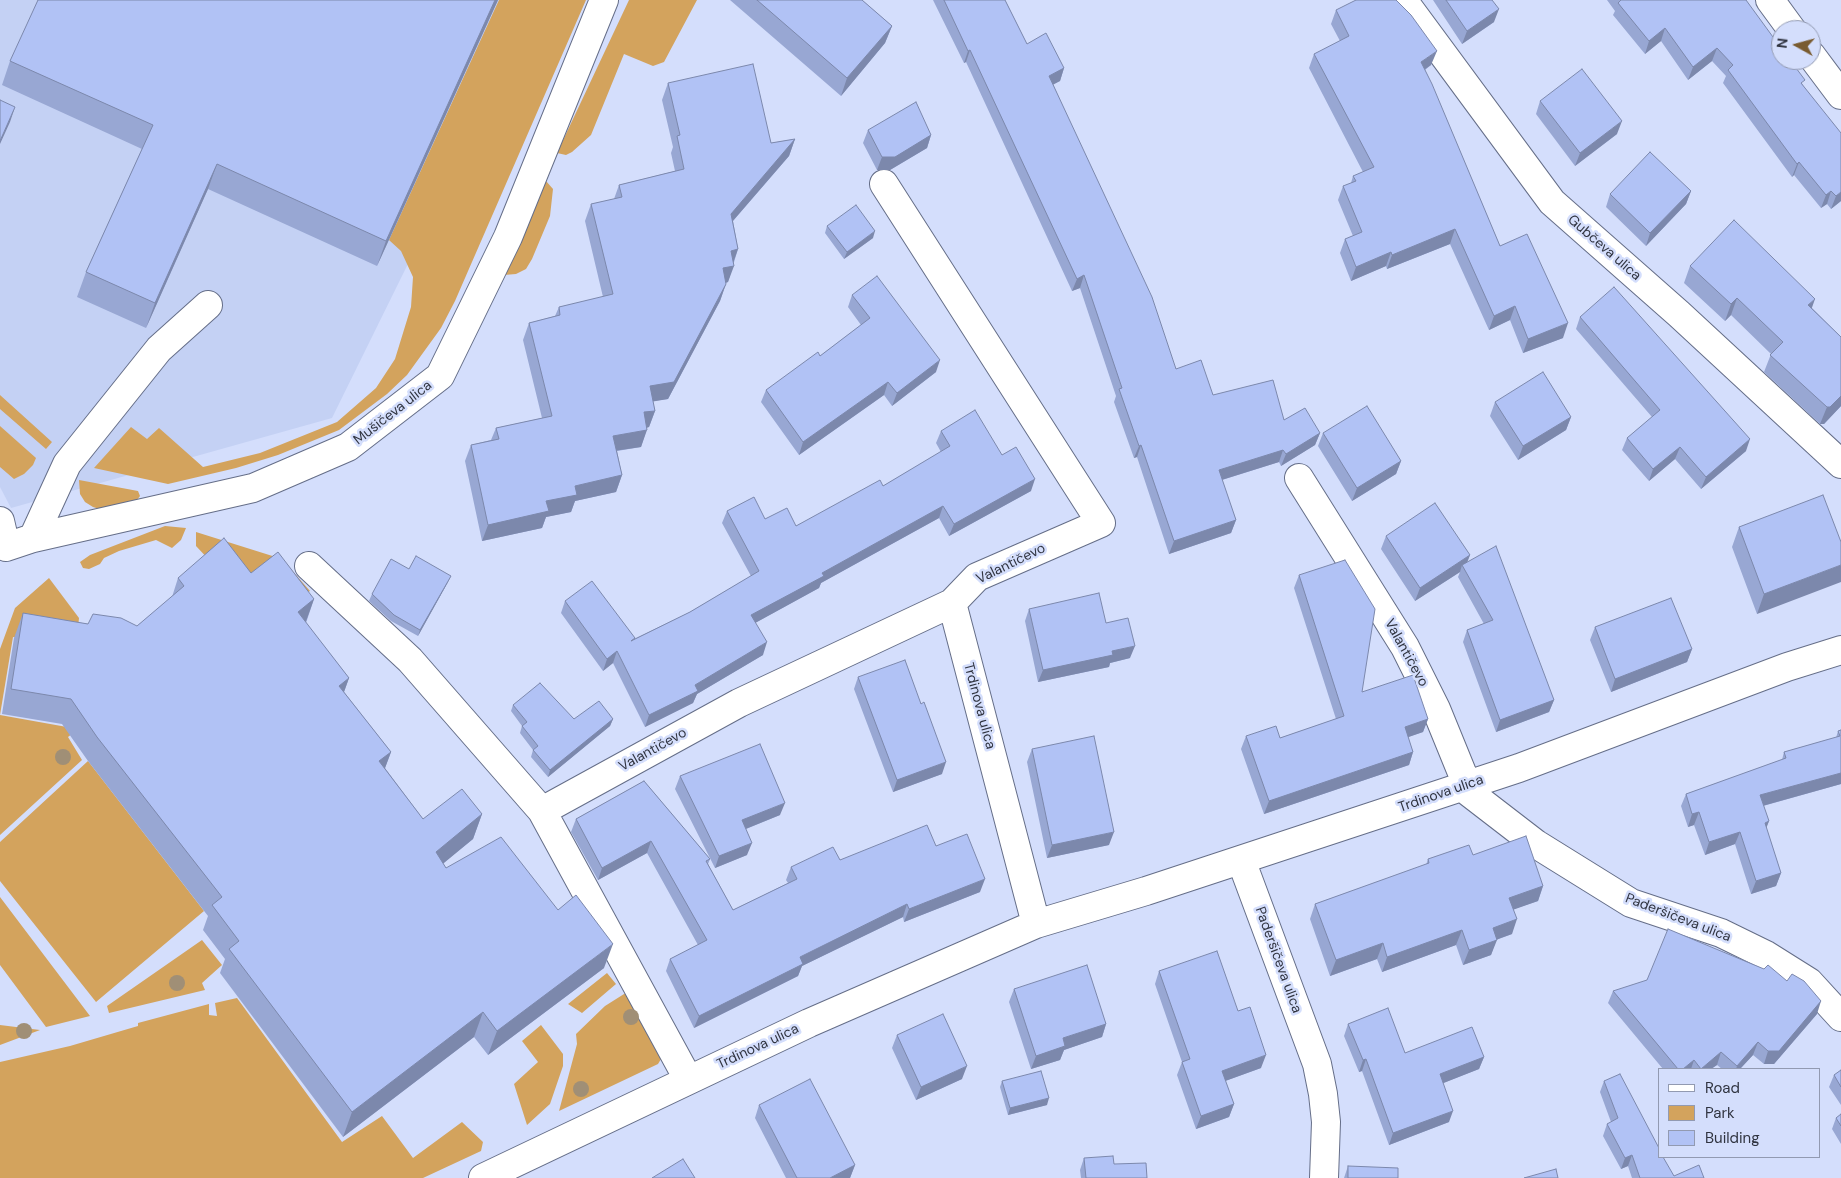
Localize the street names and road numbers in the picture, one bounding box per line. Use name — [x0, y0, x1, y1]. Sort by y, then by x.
street label: Gubčeva ulica — [1564, 212, 1644, 284]
street label: Mušičeva ulica — [351, 377, 435, 449]
street label: Valantičevo — [974, 540, 1048, 588]
street label: Valantičevo — [1381, 616, 1431, 690]
street label: Trdinova ulica — [959, 661, 999, 751]
street label: Valantičevo — [616, 725, 690, 775]
street label: Trdinova ulica — [1396, 772, 1486, 816]
street label: Paderšičeva ulica — [1623, 890, 1733, 946]
street label: Paderšičeva ulica — [1251, 905, 1305, 1015]
street label: Trdinova ulica — [714, 1021, 802, 1073]

